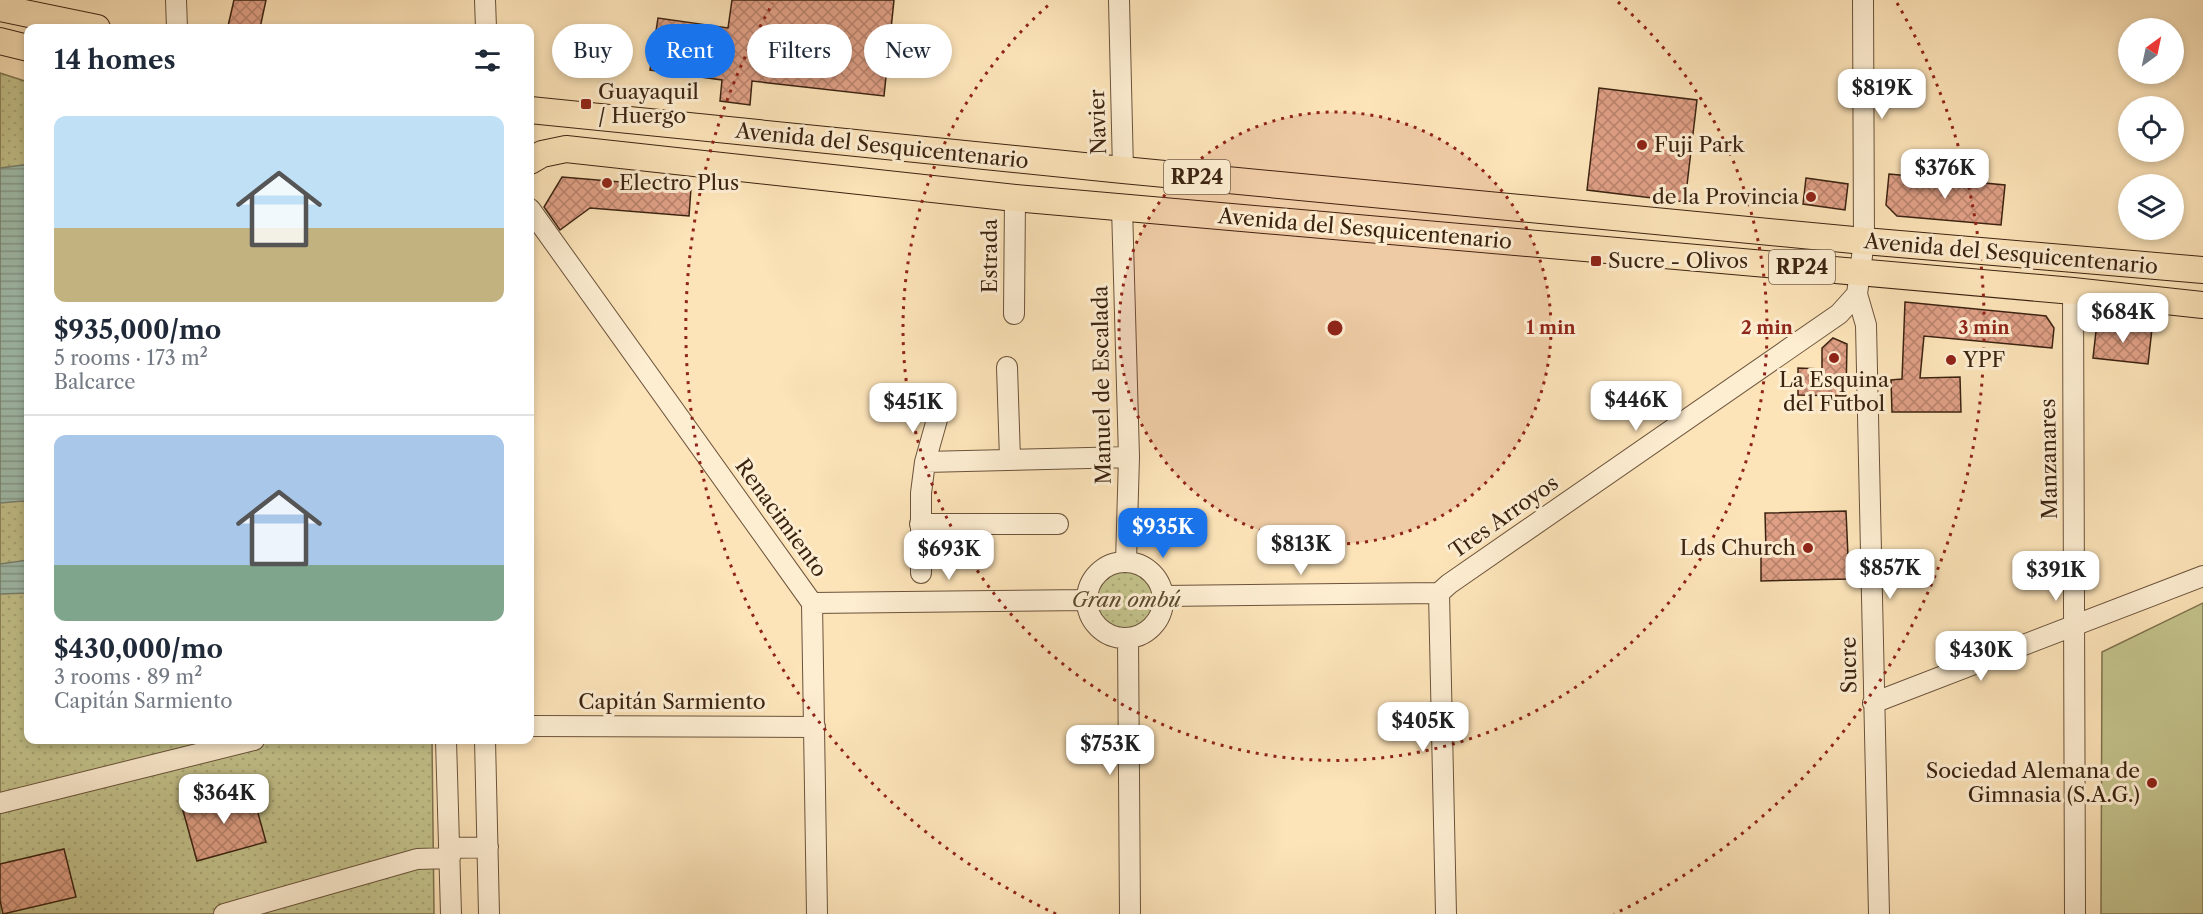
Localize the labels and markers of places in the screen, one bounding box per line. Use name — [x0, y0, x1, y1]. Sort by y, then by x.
pin: $819K — [1840, 69, 1924, 120]
place label: Guayaquil / Huergo — [598, 79, 699, 128]
marker: Guayaquil / Huergo — [579, 97, 593, 111]
place label: Fuji Park — [1654, 132, 1745, 157]
marker: Fuji Park — [1635, 138, 1649, 152]
pin: $376K — [1903, 149, 1987, 200]
place label: Electro Plus — [619, 170, 739, 195]
marker: Electro Plus — [600, 176, 614, 190]
place label: de la Provincia — [1652, 184, 1800, 209]
marker: de la Provincia — [1804, 190, 1818, 204]
place label: Sucre - Olivos — [1608, 248, 1748, 273]
marker: Sucre - Olivos — [1589, 254, 1603, 268]
pin: $684K — [2081, 293, 2165, 344]
centre of rings — [1325, 318, 1345, 338]
place label: YPF — [1962, 347, 2006, 372]
marker: La Esquina del Futbol — [1827, 351, 1841, 365]
marker: YPF — [1944, 353, 1958, 367]
place label: La Esquina del Futbol — [1779, 367, 1890, 416]
pin: $446K — [1594, 381, 1678, 432]
pin: $451K — [871, 383, 955, 434]
pin: $935K — [1121, 508, 1205, 559]
pin: $813K — [1259, 525, 1343, 576]
pin: $693K — [907, 530, 991, 581]
place label: Lds Church — [1680, 535, 1796, 560]
marker: Lds Church — [1801, 541, 1815, 555]
pin: $857K — [1848, 549, 1932, 600]
pin: $391K — [2014, 551, 2098, 602]
pin: $430K — [1939, 631, 2023, 682]
pin: $405K — [1381, 702, 1465, 753]
pin: $753K — [1068, 725, 1152, 776]
place label: Sociedad Alemana de Gimnasia (S.A.G.) — [1926, 758, 2140, 807]
pin: $364K — [182, 774, 266, 825]
marker: Sociedad Alemana de Gimnasia (S.A.G.) — [2145, 776, 2159, 790]

